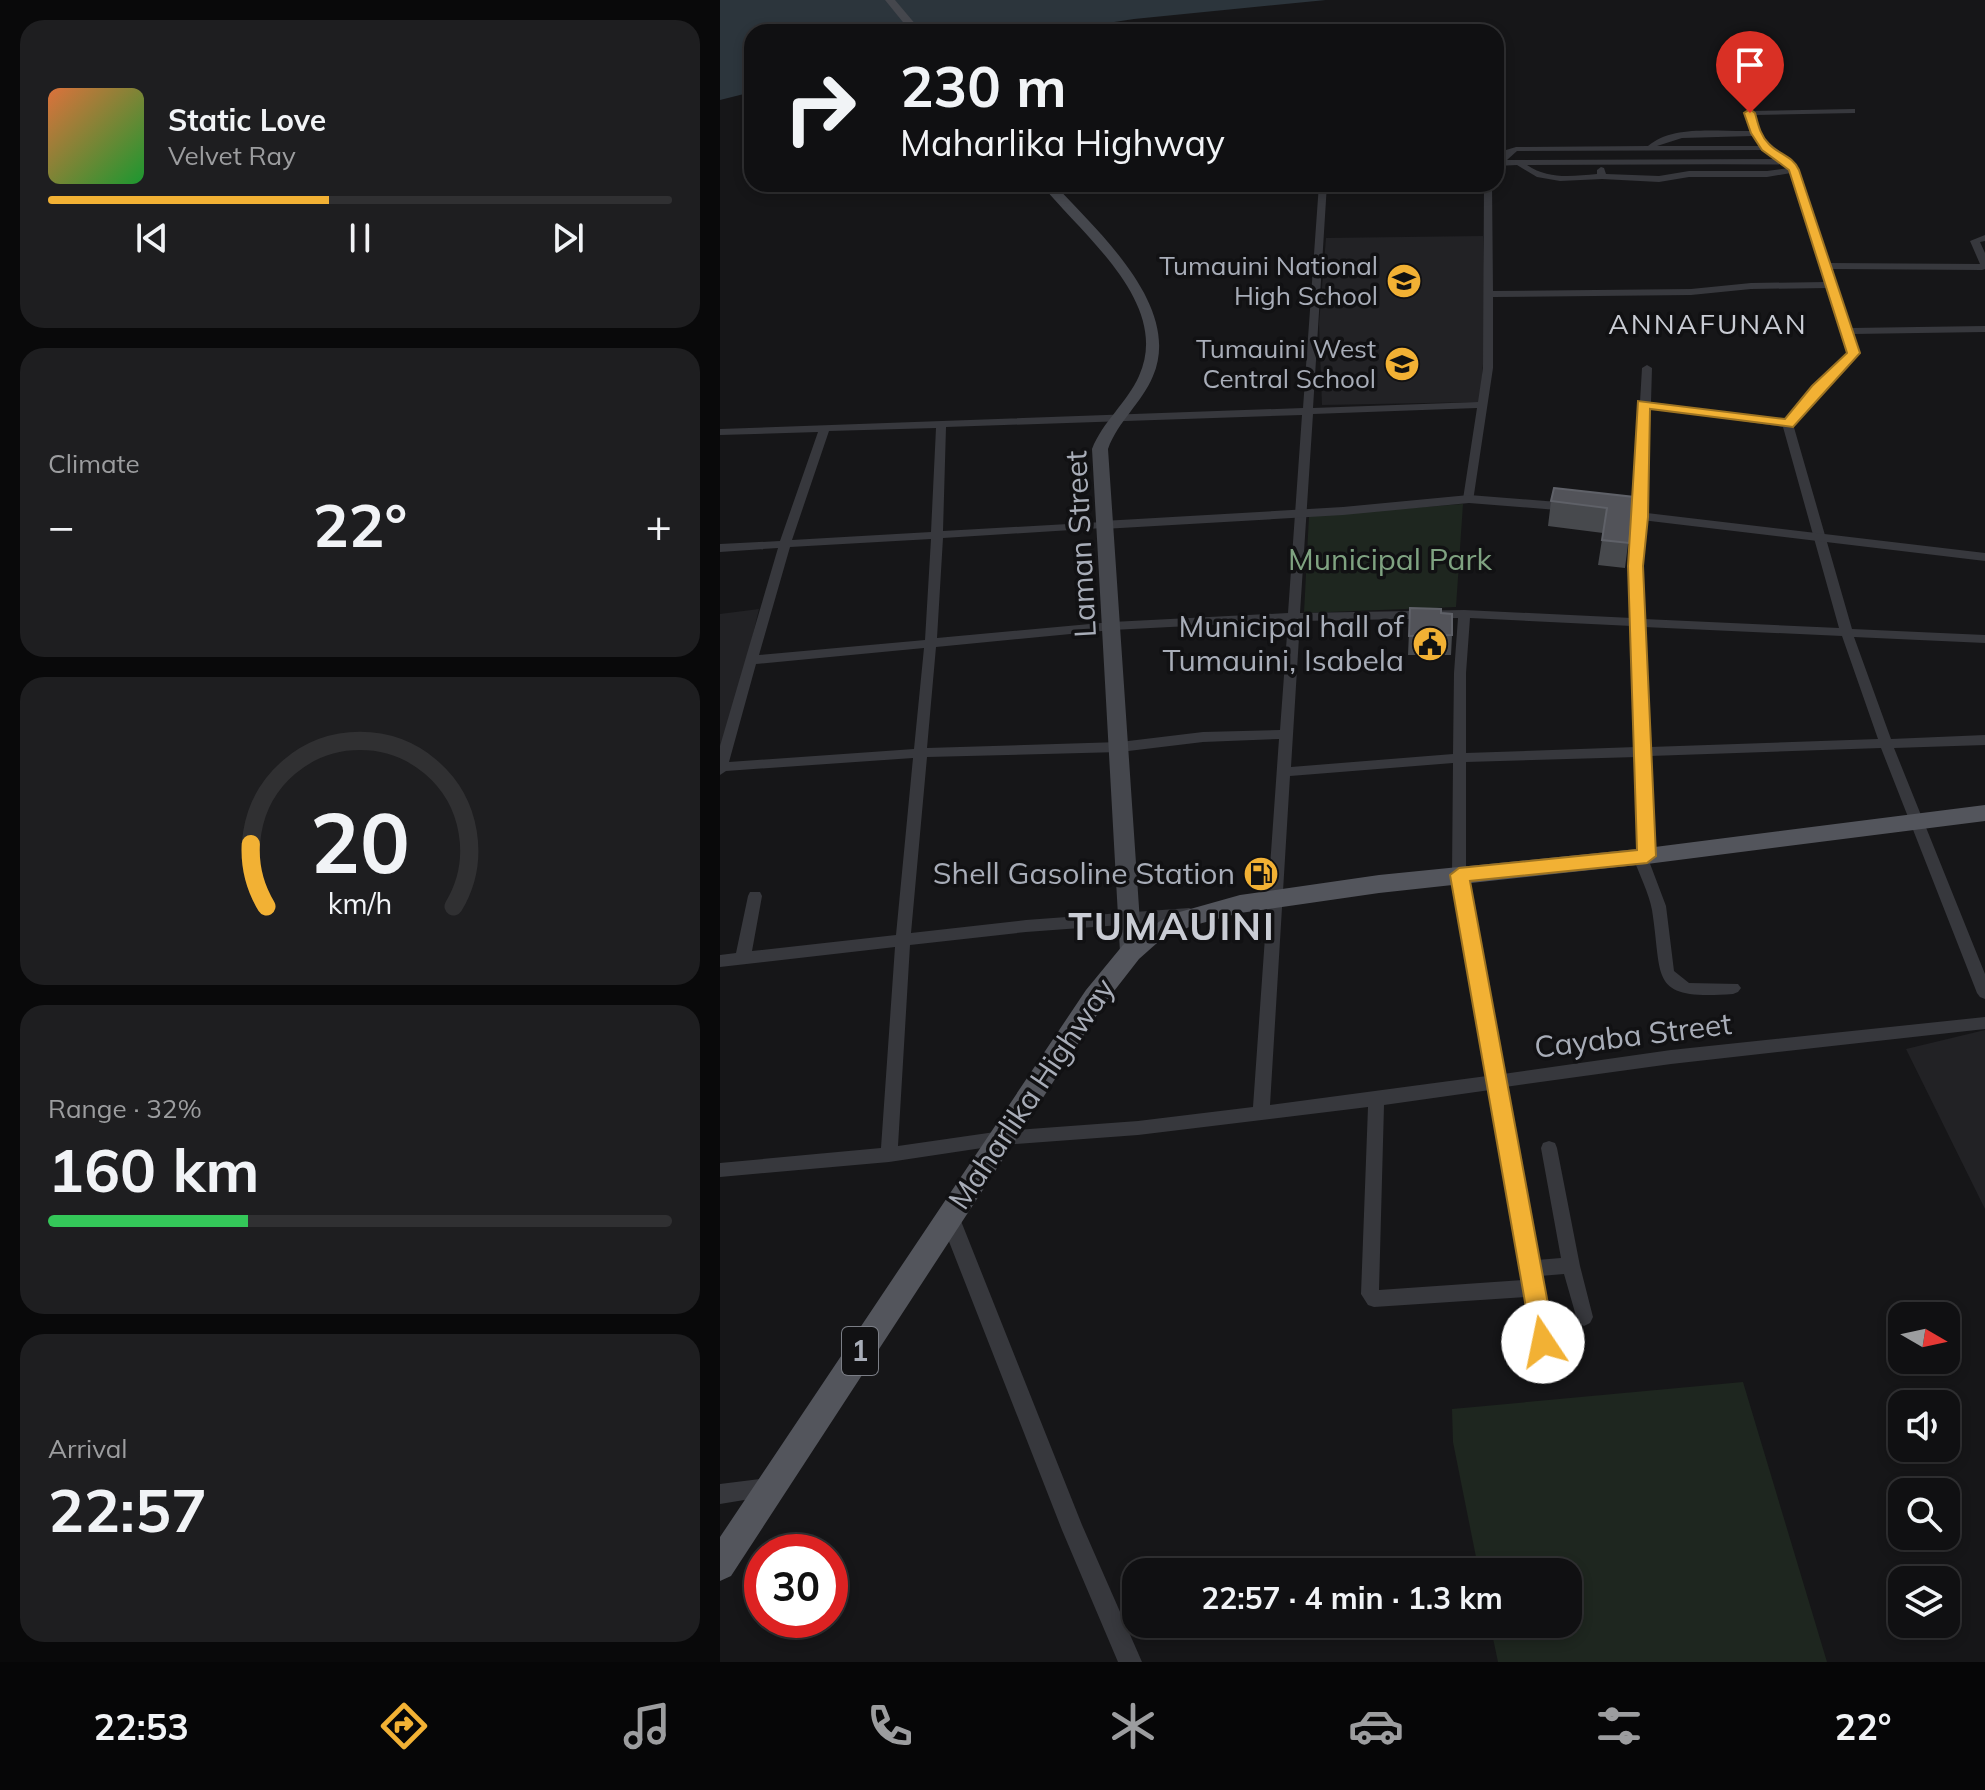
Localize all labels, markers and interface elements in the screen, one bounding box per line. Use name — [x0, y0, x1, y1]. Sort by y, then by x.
pin — [1716, 31, 1784, 113]
icon: arrive — [1728, 43, 1772, 87]
text: 230 m — [900, 51, 1067, 121]
icon: right — [768, 56, 872, 160]
text: Static Love — [168, 101, 326, 139]
text: Maharlika Highway — [900, 120, 1225, 165]
text: Velvet Ray — [168, 139, 296, 172]
icon: previous — [130, 216, 174, 260]
icon: pause — [338, 216, 382, 260]
icon: next — [546, 216, 590, 260]
place label: Tumauini National High School — [1159, 249, 1378, 312]
school or university icon: Tumauini National High School — [1385, 262, 1423, 300]
district label: ANNAFUNAN — [1608, 306, 1808, 341]
place label: Tumauini West Central School — [1196, 332, 1376, 395]
school or university icon: Tumauini West Central School — [1383, 345, 1421, 383]
text: Climate — [48, 447, 140, 480]
street label: Laman Street — [1056, 450, 1104, 638]
text: 22° — [313, 487, 407, 562]
text: − — [48, 498, 74, 553]
text: + — [646, 498, 672, 553]
park label: Municipal Park — [1288, 540, 1492, 578]
place label: Municipal hall of Tumauini, Isabela — [1162, 607, 1405, 679]
public building icon: Municipal hall of Tumauini, Isabela — [1411, 625, 1449, 663]
text: 20 — [310, 789, 410, 894]
place label: Shell Gasoline Station — [933, 854, 1235, 892]
fuel station icon: Shell Gasoline Station — [1242, 855, 1280, 893]
text: km/h — [328, 885, 392, 921]
district label: TUMAUINI — [1068, 902, 1276, 950]
street label: Maharlika Highway — [940, 971, 1123, 1216]
street label: Cayaba Street — [1532, 1004, 1734, 1066]
text: Range · 32% — [48, 1092, 202, 1125]
text: 160 km — [48, 1132, 260, 1207]
position arrow — [1501, 1300, 1585, 1384]
north arrow — [1888, 1302, 1960, 1374]
map controls — [1888, 1302, 1960, 1638]
road number: 1 — [842, 1327, 878, 1375]
button: sound — [1888, 1390, 1960, 1462]
text: Arrival — [48, 1432, 128, 1465]
text: 22:57 — [48, 1472, 207, 1547]
button: search — [1888, 1478, 1960, 1550]
speed limit sign: 30 — [744, 1534, 848, 1638]
button: layers — [1888, 1566, 1960, 1638]
text: 22:57 · 4 min · 1.3 km — [1201, 1579, 1503, 1617]
icon: directions — [376, 1698, 432, 1754]
icon: music — [619, 1698, 675, 1754]
icon: phone — [862, 1698, 918, 1754]
icon: climate — [1105, 1698, 1161, 1754]
icon: car — [1348, 1698, 1404, 1754]
icon: filters — [1591, 1698, 1647, 1754]
text: 22:53 — [94, 1704, 189, 1749]
text: 22° — [1835, 1704, 1891, 1749]

